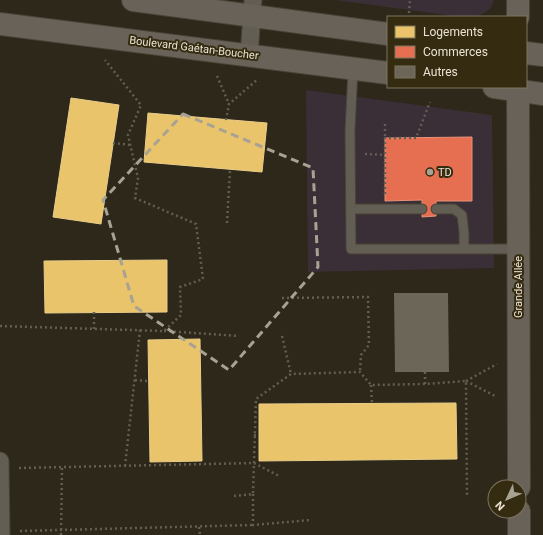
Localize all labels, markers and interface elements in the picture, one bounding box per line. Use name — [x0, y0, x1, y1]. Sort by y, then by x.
legend — [387, 16, 527, 88]
text: Logements — [423, 25, 483, 39]
street label: Boulevard Gaétan-Boucher — [129, 34, 260, 62]
text: Commerces — [423, 45, 488, 59]
text: Autres — [423, 65, 458, 79]
place label: TD — [438, 166, 452, 179]
marker: TD — [425, 167, 435, 177]
street label: Grande Allée — [512, 256, 525, 318]
north arrow — [487, 479, 527, 519]
text: N — [493, 498, 508, 513]

